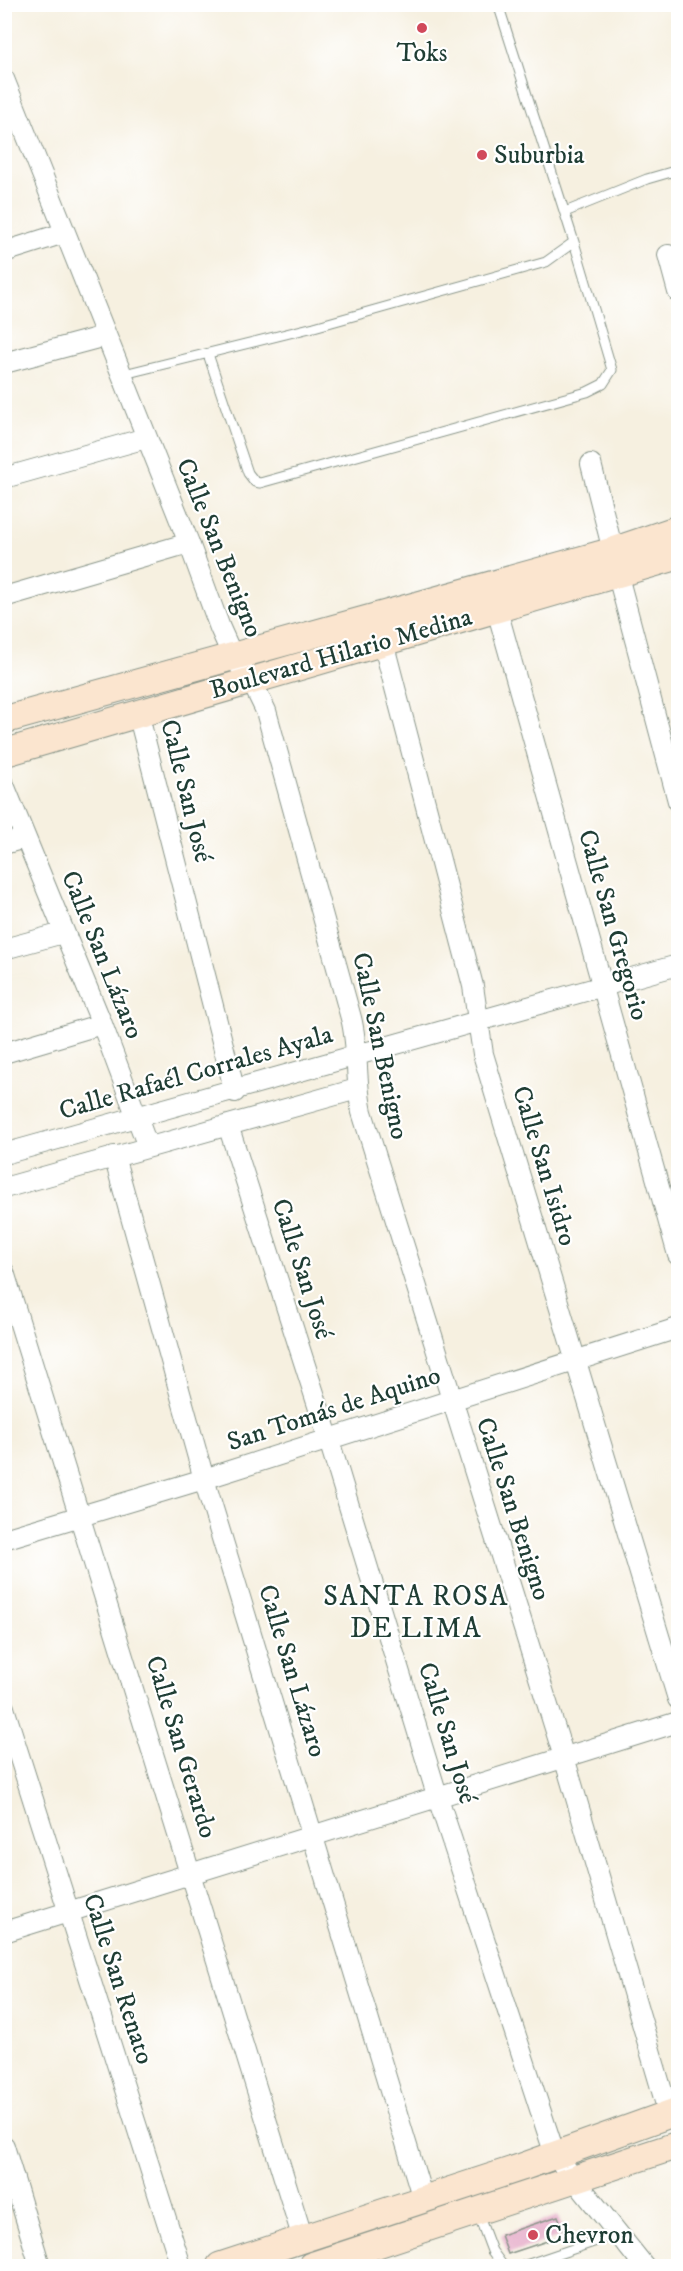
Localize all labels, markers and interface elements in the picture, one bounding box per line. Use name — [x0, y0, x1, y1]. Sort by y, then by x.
marker: Toks — [415, 21, 429, 35]
place label: Toks — [396, 37, 448, 70]
place label: Suburbia — [494, 139, 585, 172]
marker: Suburbia — [475, 148, 489, 162]
street label: Calle San Benigno — [168, 454, 270, 642]
street label: Boulevard Hilario Medina — [206, 601, 476, 707]
street label: Calle San José — [152, 716, 220, 866]
street label: Calle San Gregorio — [570, 826, 656, 1024]
street label: Calle San Lázaro — [53, 866, 151, 1044]
street label: Calle San Benigno — [344, 949, 416, 1143]
street label: Calle Rafaél Corrales Ayala — [55, 1018, 337, 1128]
street label: Calle San Isidro — [504, 1082, 584, 1250]
street label: Calle San José — [264, 1194, 340, 1344]
street label: San Tomás de Aquino — [223, 1359, 445, 1459]
street label: Calle San Benigno — [468, 1413, 558, 1605]
district label: SANTA ROSA DE LIMA — [323, 1579, 509, 1646]
street label: Calle San Lázaro — [250, 1581, 334, 1761]
street label: Calle San Gerardo — [138, 1652, 224, 1842]
street label: Calle San José — [410, 1658, 484, 1808]
street label: Calle San Renato — [75, 1889, 161, 2069]
place label: Chevron — [545, 2219, 634, 2252]
marker: Chevron — [526, 2228, 540, 2242]

